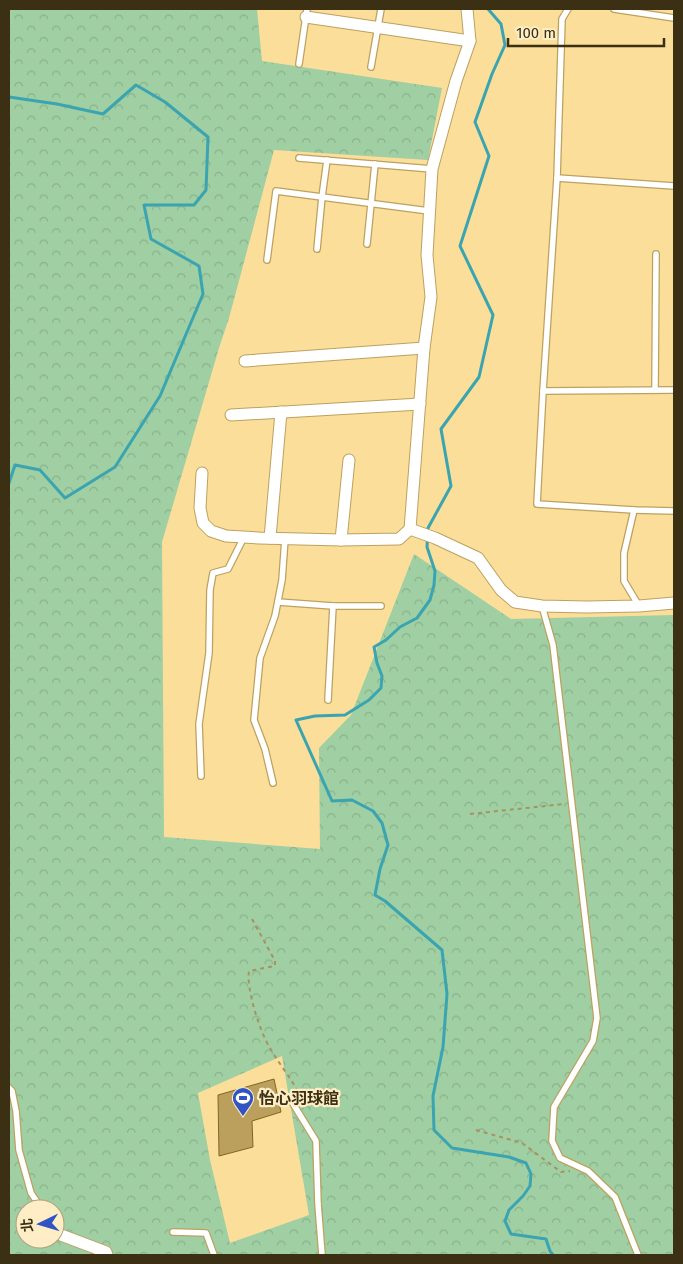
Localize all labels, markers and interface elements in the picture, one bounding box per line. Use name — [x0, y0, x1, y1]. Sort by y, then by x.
scale bar — [508, 15, 664, 47]
text: 100 m — [516, 24, 556, 42]
sports icon: 怡心羽球館 — [231, 1086, 255, 1117]
place label: 怡心羽球館 — [259, 1089, 339, 1108]
north arrow — [15, 1199, 65, 1249]
text: 北 — [18, 1217, 37, 1233]

